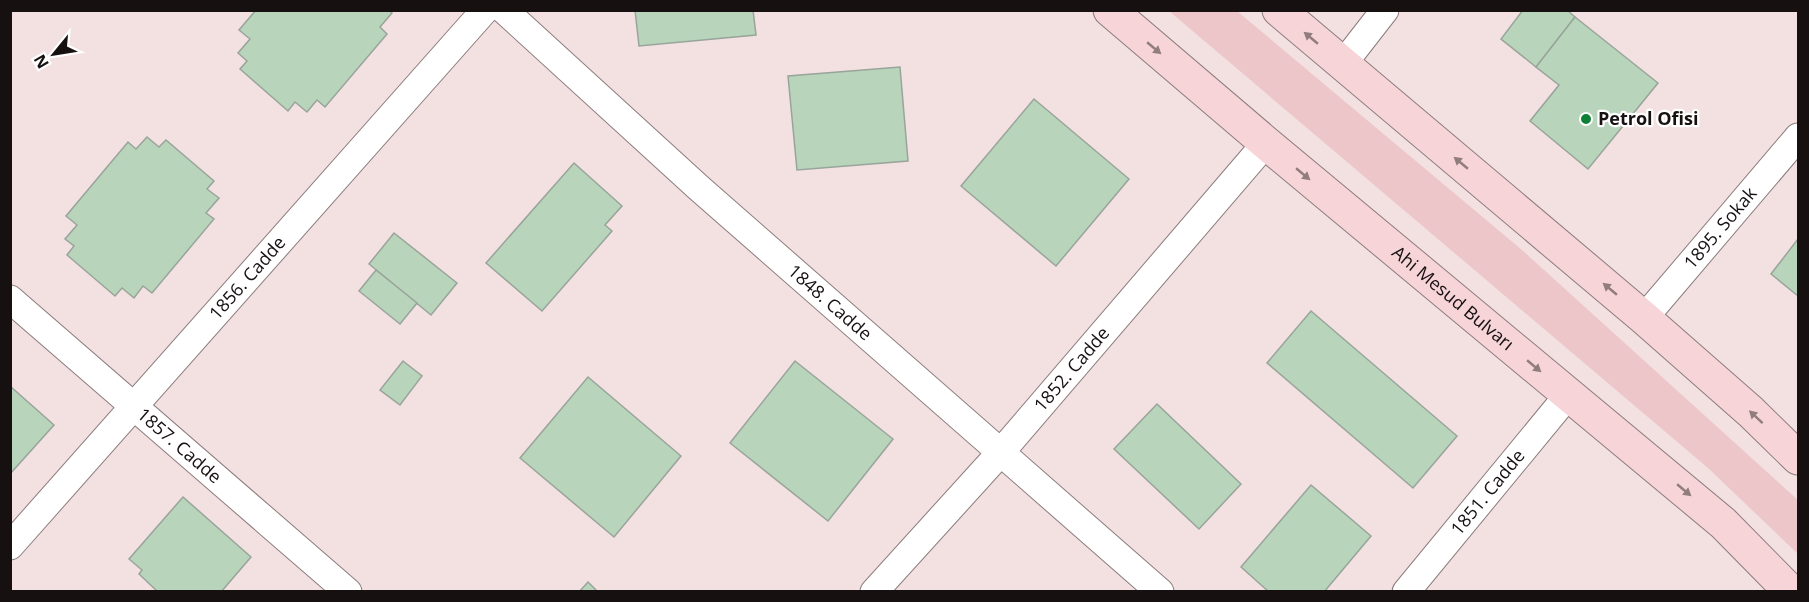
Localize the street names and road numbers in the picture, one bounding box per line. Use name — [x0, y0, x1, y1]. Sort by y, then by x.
street label: 1895. Sokak — [1678, 181, 1762, 273]
street label: 1856. Cadde — [203, 230, 290, 324]
street label: Ahi Mesud Bulvarı — [1388, 240, 1519, 355]
street label: 1848. Cadde — [783, 259, 878, 345]
street label: 1852. Cadde — [1028, 321, 1114, 416]
street label: 1857. Cadde — [133, 402, 227, 488]
street label: 1851. Cadde — [1445, 444, 1530, 540]

